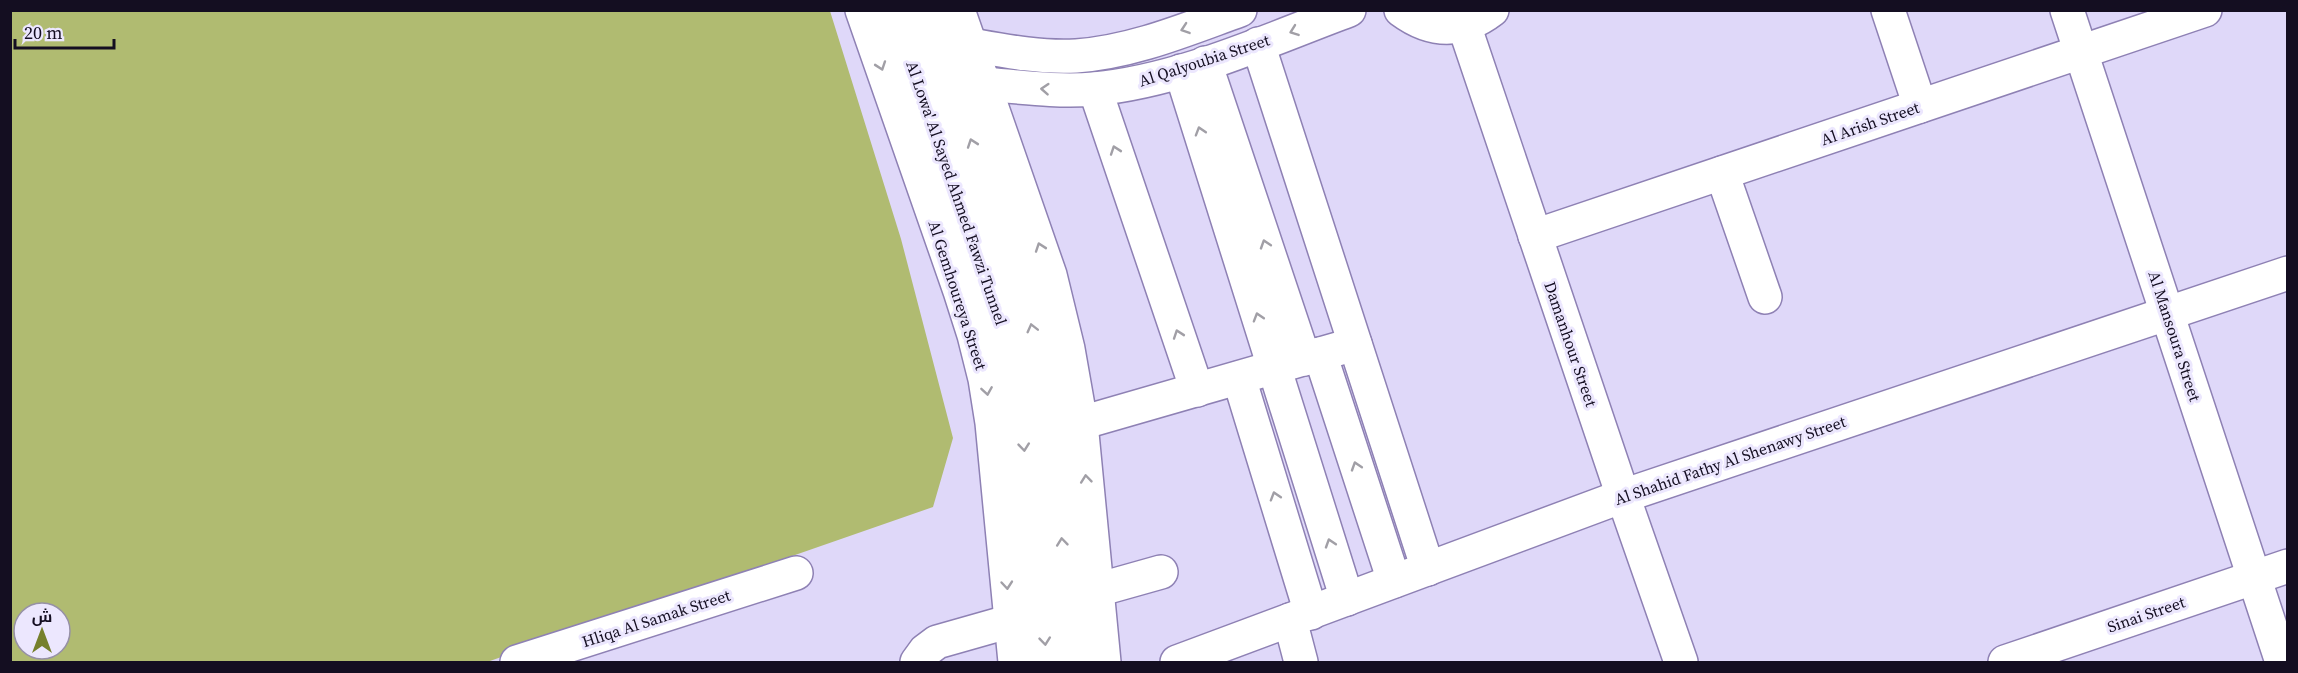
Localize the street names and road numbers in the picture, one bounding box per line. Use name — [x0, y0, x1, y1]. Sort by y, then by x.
street label: Al Qalyoubia Street — [1136, 28, 1273, 92]
street label: Al Lowa' Al Sayed Ahmed Fawzi Tunnel — [901, 58, 1013, 328]
street label: Al Arish Street — [1818, 96, 1923, 150]
street label: Al Gemhoureya Street — [923, 217, 993, 373]
street label: Al Mansoura Street — [2144, 268, 2207, 405]
street label: Damanhour Street — [1539, 278, 1603, 410]
street label: Al Shahid Fathy Al Shenawy Street — [1611, 410, 1849, 510]
street label: Hliqa Al Samak Street — [579, 583, 734, 652]
street label: Sinai Street — [2104, 590, 2188, 638]

